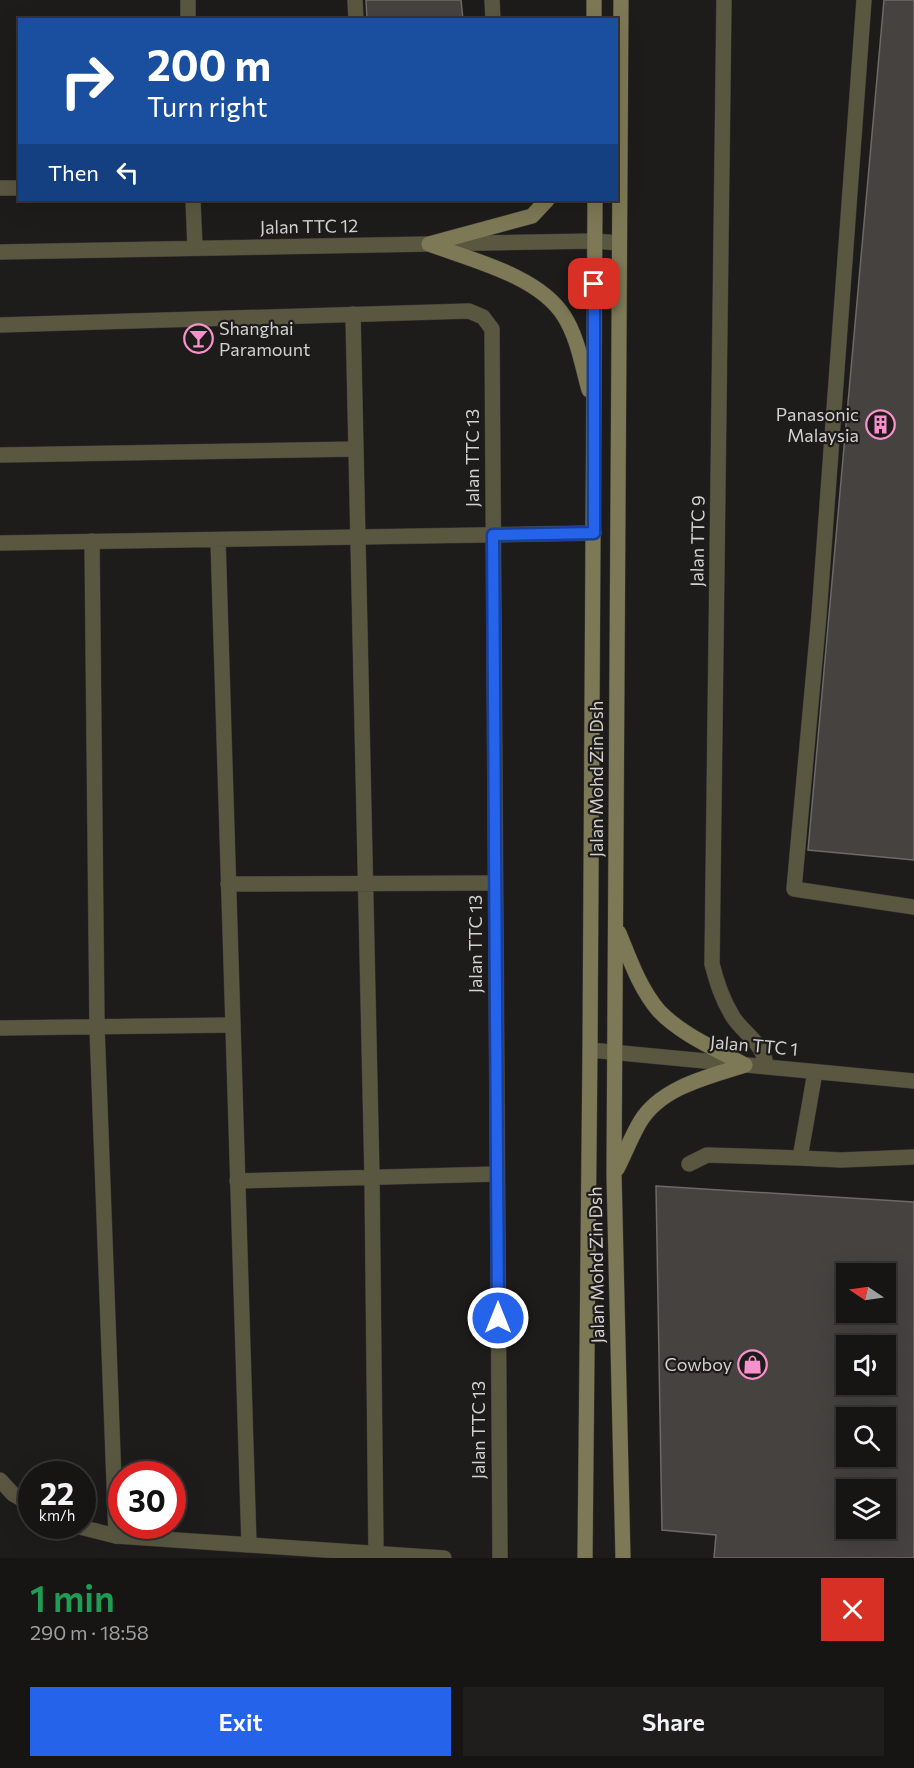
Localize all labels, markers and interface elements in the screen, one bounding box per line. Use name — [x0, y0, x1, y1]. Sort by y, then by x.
text: 200 m — [147, 38, 271, 90]
icon: right — [48, 42, 126, 120]
text: Turn right — [147, 90, 267, 123]
icon: left — [111, 156, 144, 189]
text: Then — [48, 159, 99, 186]
street label: Jalan TTC 12 — [260, 214, 358, 238]
pin — [568, 258, 619, 309]
icon: arrive — [577, 267, 610, 300]
place label: Shanghai Paramount — [219, 317, 310, 360]
bar icon: Shanghai Paramount — [182, 323, 214, 355]
place label: Panasonic Malaysia — [776, 403, 859, 446]
street label: Jalan TTC 13 — [461, 409, 483, 507]
building icon: Panasonic Malaysia — [864, 409, 896, 441]
street label: Jalan TTC 9 — [685, 495, 709, 587]
street label: Jalan Mohd Zin Dsh — [585, 701, 607, 857]
street label: Jalan TTC 13 — [464, 895, 486, 993]
street label: Jalan TTC 1 — [709, 1030, 799, 1060]
street label: Jalan Mohd Zin Dsh — [584, 1186, 608, 1344]
north arrow — [836, 1263, 896, 1323]
map controls — [836, 1263, 896, 1539]
position arrow — [466, 1286, 530, 1350]
button: sound — [836, 1335, 896, 1395]
shop icon: Cowboy — [737, 1349, 769, 1381]
place label: Cowboy — [664, 1353, 732, 1375]
street label: Jalan TTC 13 — [467, 1381, 489, 1479]
button: search — [836, 1407, 896, 1467]
speed limit sign: 30 — [108, 1461, 186, 1539]
text: 22 — [40, 1474, 74, 1511]
button: layers — [836, 1479, 896, 1539]
text: km/h — [39, 1506, 75, 1524]
text: 1 min — [30, 1575, 115, 1619]
button: close — [821, 1578, 884, 1641]
text: 290 m · 18:58 — [30, 1620, 149, 1644]
button: Exit — [30, 1687, 451, 1756]
button: Share — [463, 1687, 884, 1756]

